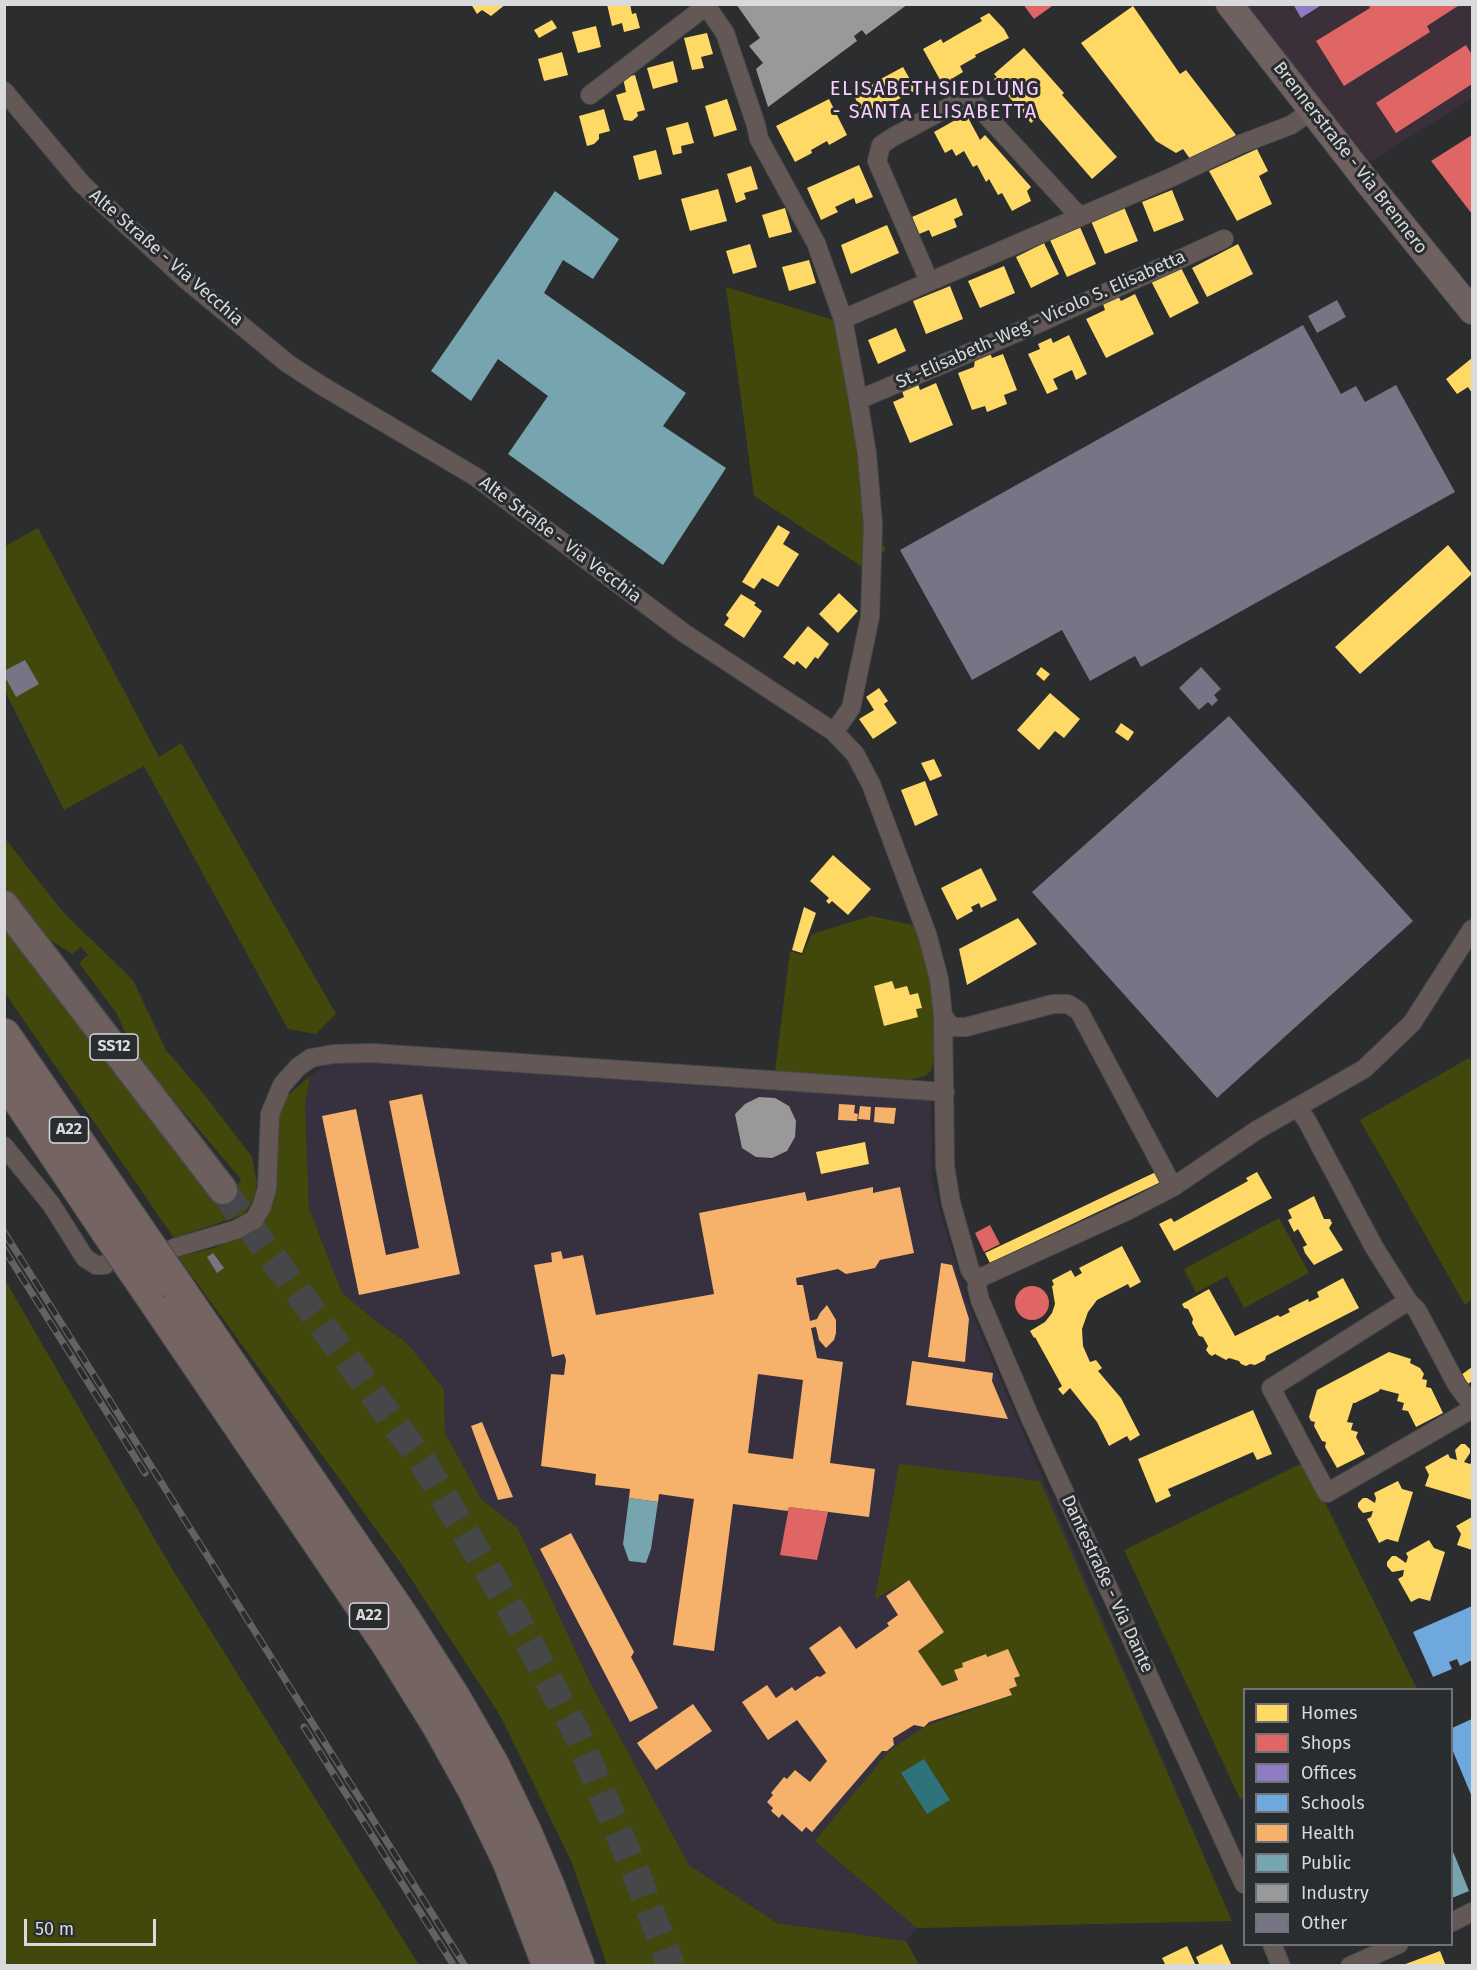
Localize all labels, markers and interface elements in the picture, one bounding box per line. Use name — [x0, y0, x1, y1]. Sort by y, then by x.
street label: Brennerstraße - Via Brennero — [1268, 58, 1432, 258]
district label: ELISABETHSIEDLUNG - SANTA ELISABETTA — [830, 77, 1040, 124]
street label: Alte Straße - Via Vecchia — [84, 185, 248, 331]
street label: St.-Elisabeth-Weg - Vicolo S. Elisabetta — [893, 246, 1189, 394]
street label: Alte Straße - Via Vecchia — [475, 472, 645, 608]
road number: SS12 — [90, 1034, 138, 1060]
road number: A22 — [50, 1117, 88, 1143]
street label: Dantestraße - Via Dante — [1056, 1492, 1158, 1676]
road number: A22 — [350, 1603, 388, 1629]
legend — [1243, 1688, 1453, 1946]
text: Homes — [1301, 1702, 1357, 1724]
text: Shops — [1301, 1732, 1351, 1754]
text: Offices — [1301, 1762, 1356, 1784]
text: Schools — [1301, 1792, 1365, 1814]
text: Health — [1301, 1822, 1355, 1844]
text: Public — [1301, 1852, 1351, 1874]
text: Industry — [1301, 1882, 1369, 1904]
scale bar — [27, 1907, 159, 1945]
text: Other — [1301, 1912, 1347, 1934]
text: 50 m — [35, 1918, 74, 1940]

